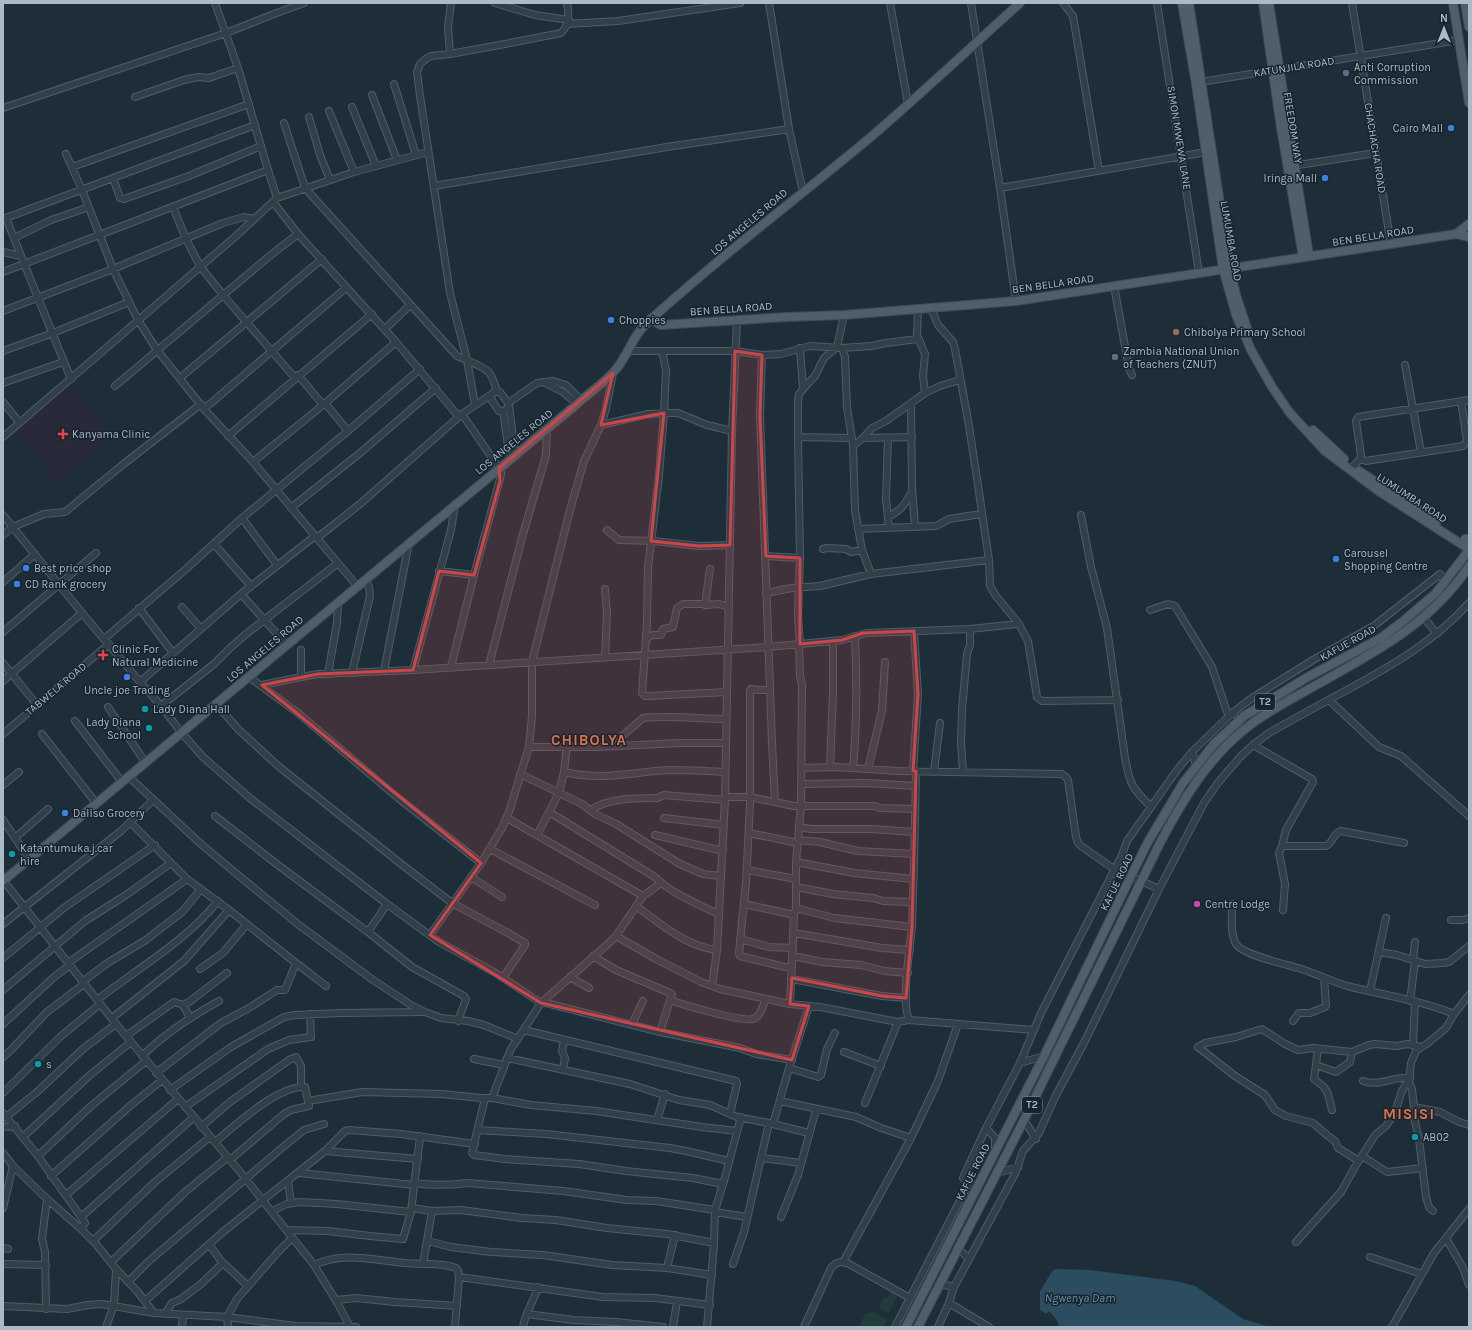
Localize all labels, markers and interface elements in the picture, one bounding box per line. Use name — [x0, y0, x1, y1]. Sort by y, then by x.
north arrow — [1424, 8, 1464, 48]
text: N — [1440, 12, 1448, 25]
street label: KATUNJILA ROAD — [1253, 54, 1335, 80]
place label: Anti Corruption Commission — [1354, 61, 1431, 87]
marker: Anti Corruption Commission — [1341, 68, 1351, 78]
street label: SIMON MWEWA LANE — [1164, 85, 1194, 191]
street label: FREEDOM WAY — [1281, 91, 1305, 165]
street label: CHACHACHA ROAD — [1361, 102, 1389, 194]
place label: Cairo Mall — [1393, 122, 1443, 135]
marker: Cairo Mall — [1446, 123, 1456, 133]
place label: Iringa Mall — [1264, 172, 1317, 185]
marker: Iringa Mall — [1320, 173, 1330, 183]
street label: LOS ANGELES ROAD — [708, 186, 790, 258]
street label: LUMUMBA ROAD — [1218, 200, 1244, 282]
street label: BEN BELLA ROAD — [1331, 223, 1415, 249]
street label: BEN BELLA ROAD — [1011, 272, 1095, 296]
street label: BEN BELLA ROAD — [689, 300, 773, 318]
place label: Choppies — [619, 314, 666, 327]
marker: Choppies — [606, 315, 616, 325]
place label: Chibolya Primary School — [1184, 326, 1306, 339]
marker: Chibolya Primary School — [1171, 327, 1181, 337]
place label: Zambia National Union of Teachers (ZNUT) — [1123, 345, 1239, 371]
marker: Zambia National Union of Teachers (ZNUT) — [1110, 352, 1120, 362]
street label: LOS ANGELES ROAD — [472, 407, 556, 477]
marker: Kanyama Clinic — [57, 428, 69, 440]
place label: Kanyama Clinic — [72, 428, 151, 441]
street label: LUMUMBA ROAD — [1374, 470, 1450, 526]
place label: Carousel Shopping Centre — [1344, 547, 1428, 573]
marker: Carousel Shopping Centre — [1331, 554, 1341, 564]
place label: Best price shop — [34, 562, 112, 575]
marker: Best price shop — [21, 563, 31, 573]
place label: CD Rank grocery — [25, 578, 106, 591]
marker: CD Rank grocery — [12, 579, 22, 589]
street label: LOS ANGELES ROAD — [224, 613, 306, 685]
street label: KAFUE ROAD — [1318, 622, 1378, 664]
place label: Clinic For Natural Medicine — [112, 643, 198, 669]
marker: Clinic For Natural Medicine — [97, 649, 109, 661]
street label: TABWELA ROAD — [23, 660, 89, 718]
marker: Uncle joe Trading — [122, 672, 132, 682]
place label: Uncle joe Trading — [84, 684, 171, 697]
road number: T2 — [1255, 694, 1275, 710]
place label: Lady Diana Hall — [153, 703, 230, 716]
marker: Lady Diana Hall — [140, 704, 150, 714]
place label: Lady Diana School — [86, 716, 141, 742]
marker: Lady Diana School — [144, 723, 154, 733]
district label: CHIBOLYA — [551, 731, 627, 749]
place label: Daliso Grocery — [73, 807, 145, 820]
marker: Daliso Grocery — [60, 808, 70, 818]
place label: Katantumuka.j.car hire — [20, 842, 113, 868]
marker: Katantumuka.j.car hire — [7, 849, 17, 859]
street label: KAFUE ROAD — [1098, 851, 1136, 913]
place label: Centre Lodge — [1205, 898, 1270, 911]
marker: Centre Lodge — [1192, 899, 1202, 909]
place label: s — [46, 1058, 52, 1071]
marker: s — [33, 1059, 43, 1069]
road number: T2 — [1022, 1097, 1042, 1113]
district label: MISISI — [1383, 1105, 1435, 1123]
place label: AB02 — [1423, 1131, 1449, 1144]
marker: AB02 — [1410, 1132, 1420, 1142]
street label: KAFUE ROAD — [953, 1141, 993, 1203]
water label: Ngwenya Dam — [1045, 1291, 1115, 1305]

